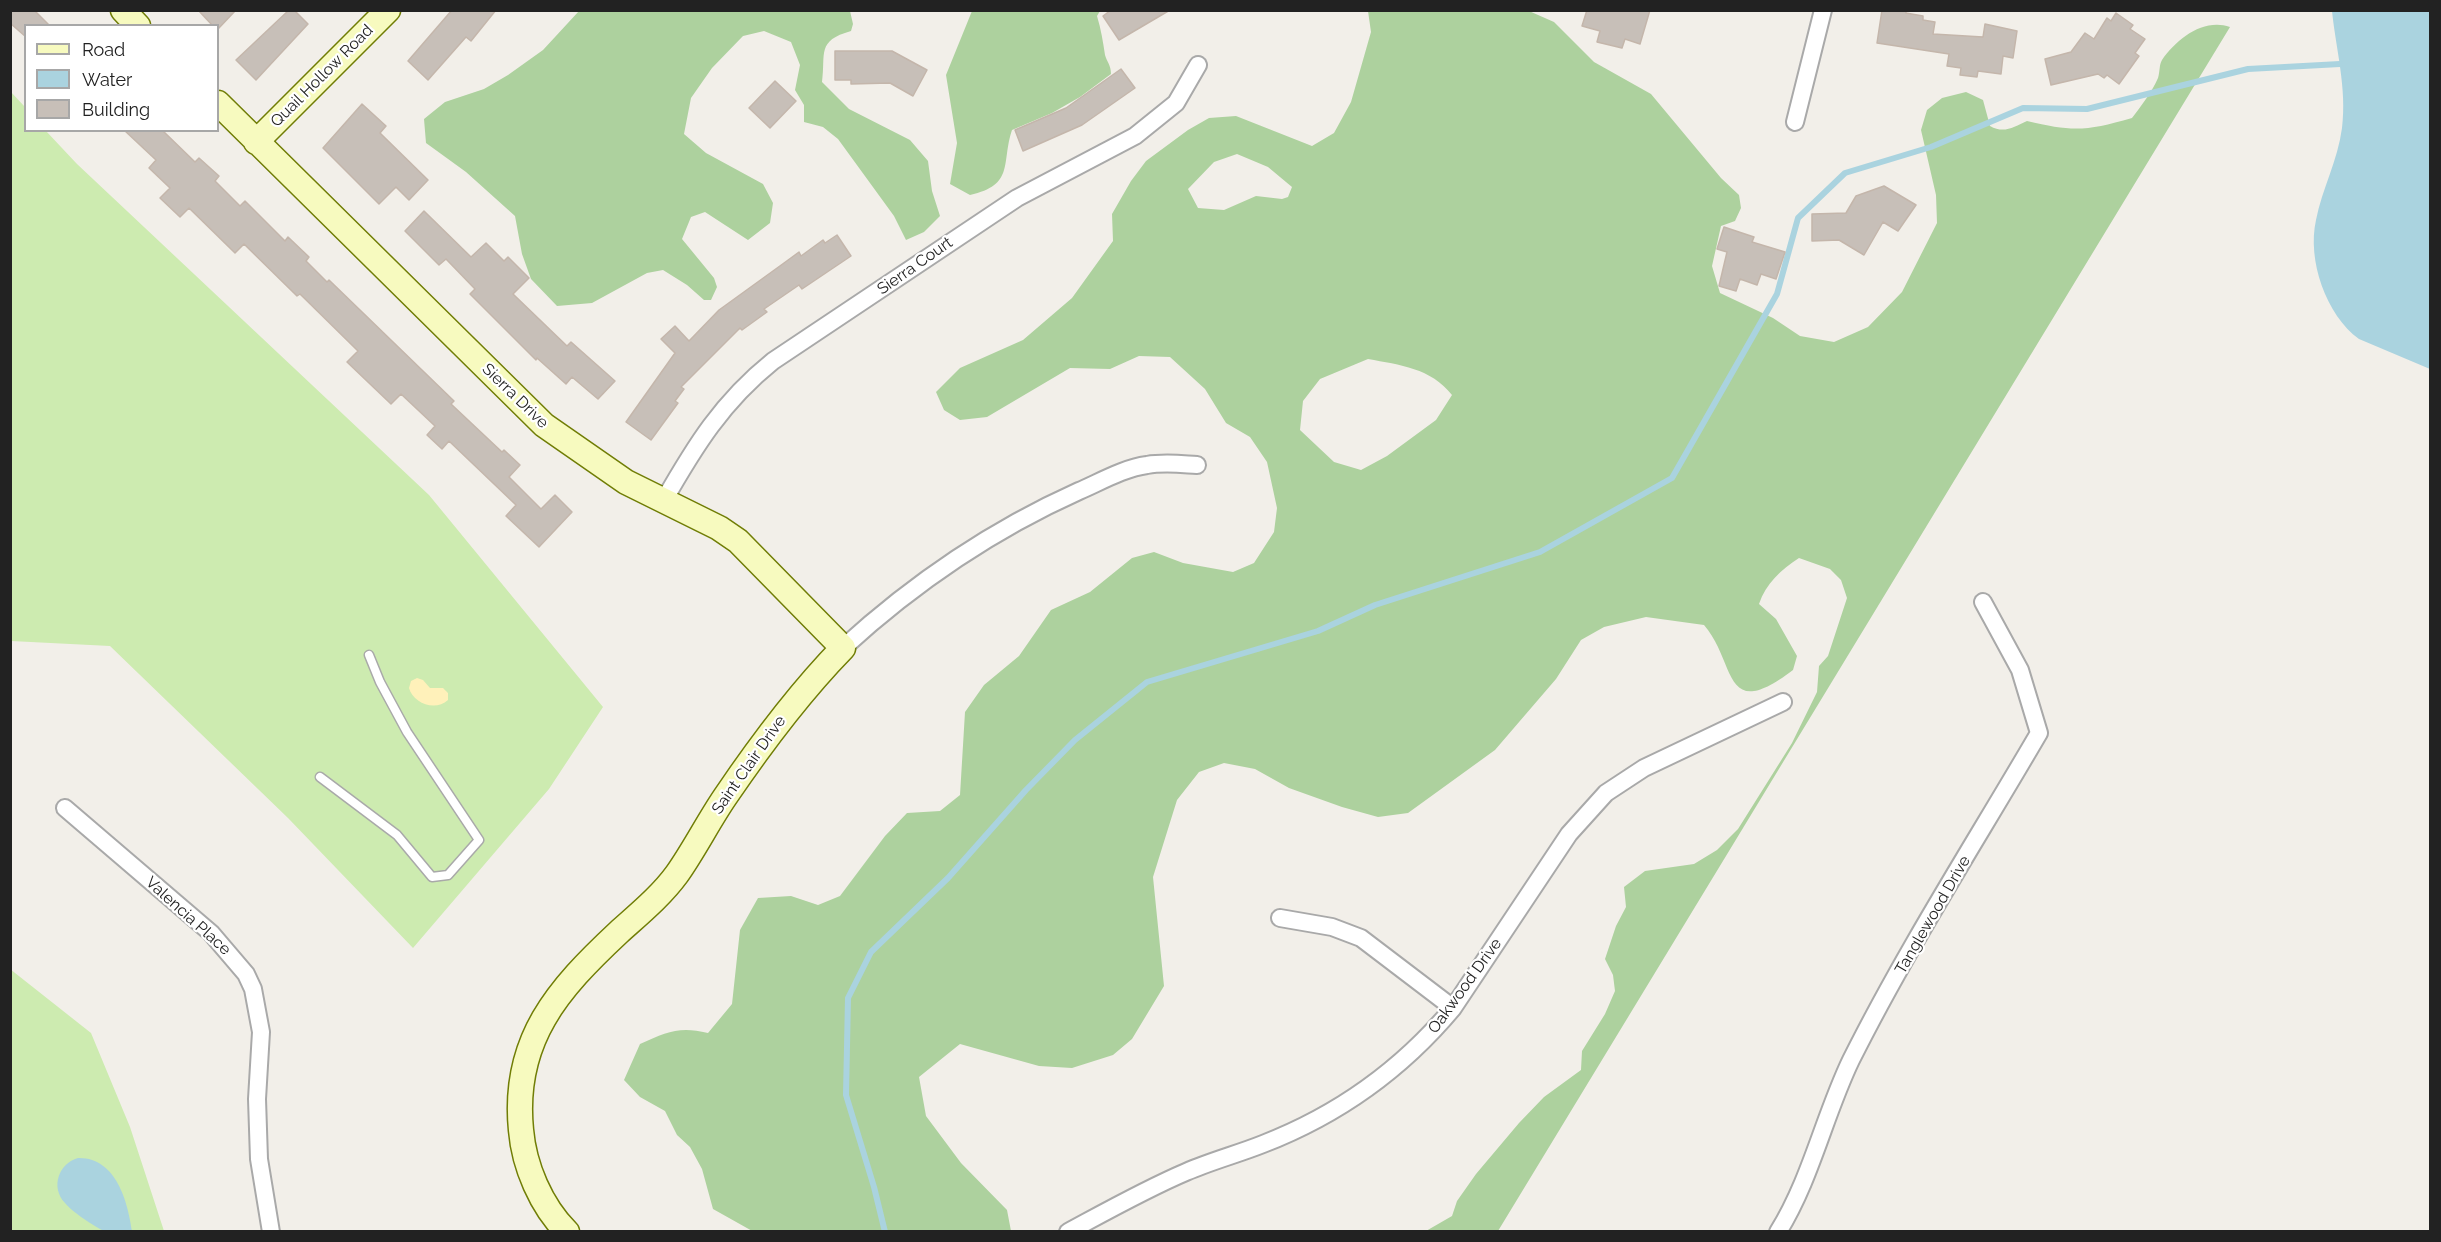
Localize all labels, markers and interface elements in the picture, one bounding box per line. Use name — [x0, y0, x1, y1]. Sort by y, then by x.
street label: Quail Hollow Road — [267, 21, 377, 131]
legend — [24, 24, 219, 132]
text: Road — [82, 39, 125, 60]
text: Water — [82, 69, 132, 90]
text: Building — [82, 99, 150, 120]
street label: Sierra Court — [874, 233, 956, 299]
street label: Sierra Drive — [478, 360, 552, 432]
street label: Saint Clair Drive — [708, 712, 790, 818]
street label: Tanglewood Drive — [1891, 852, 1975, 978]
street label: Valencia Place — [141, 873, 235, 959]
street label: Oakwood Drive — [1424, 935, 1506, 1037]

